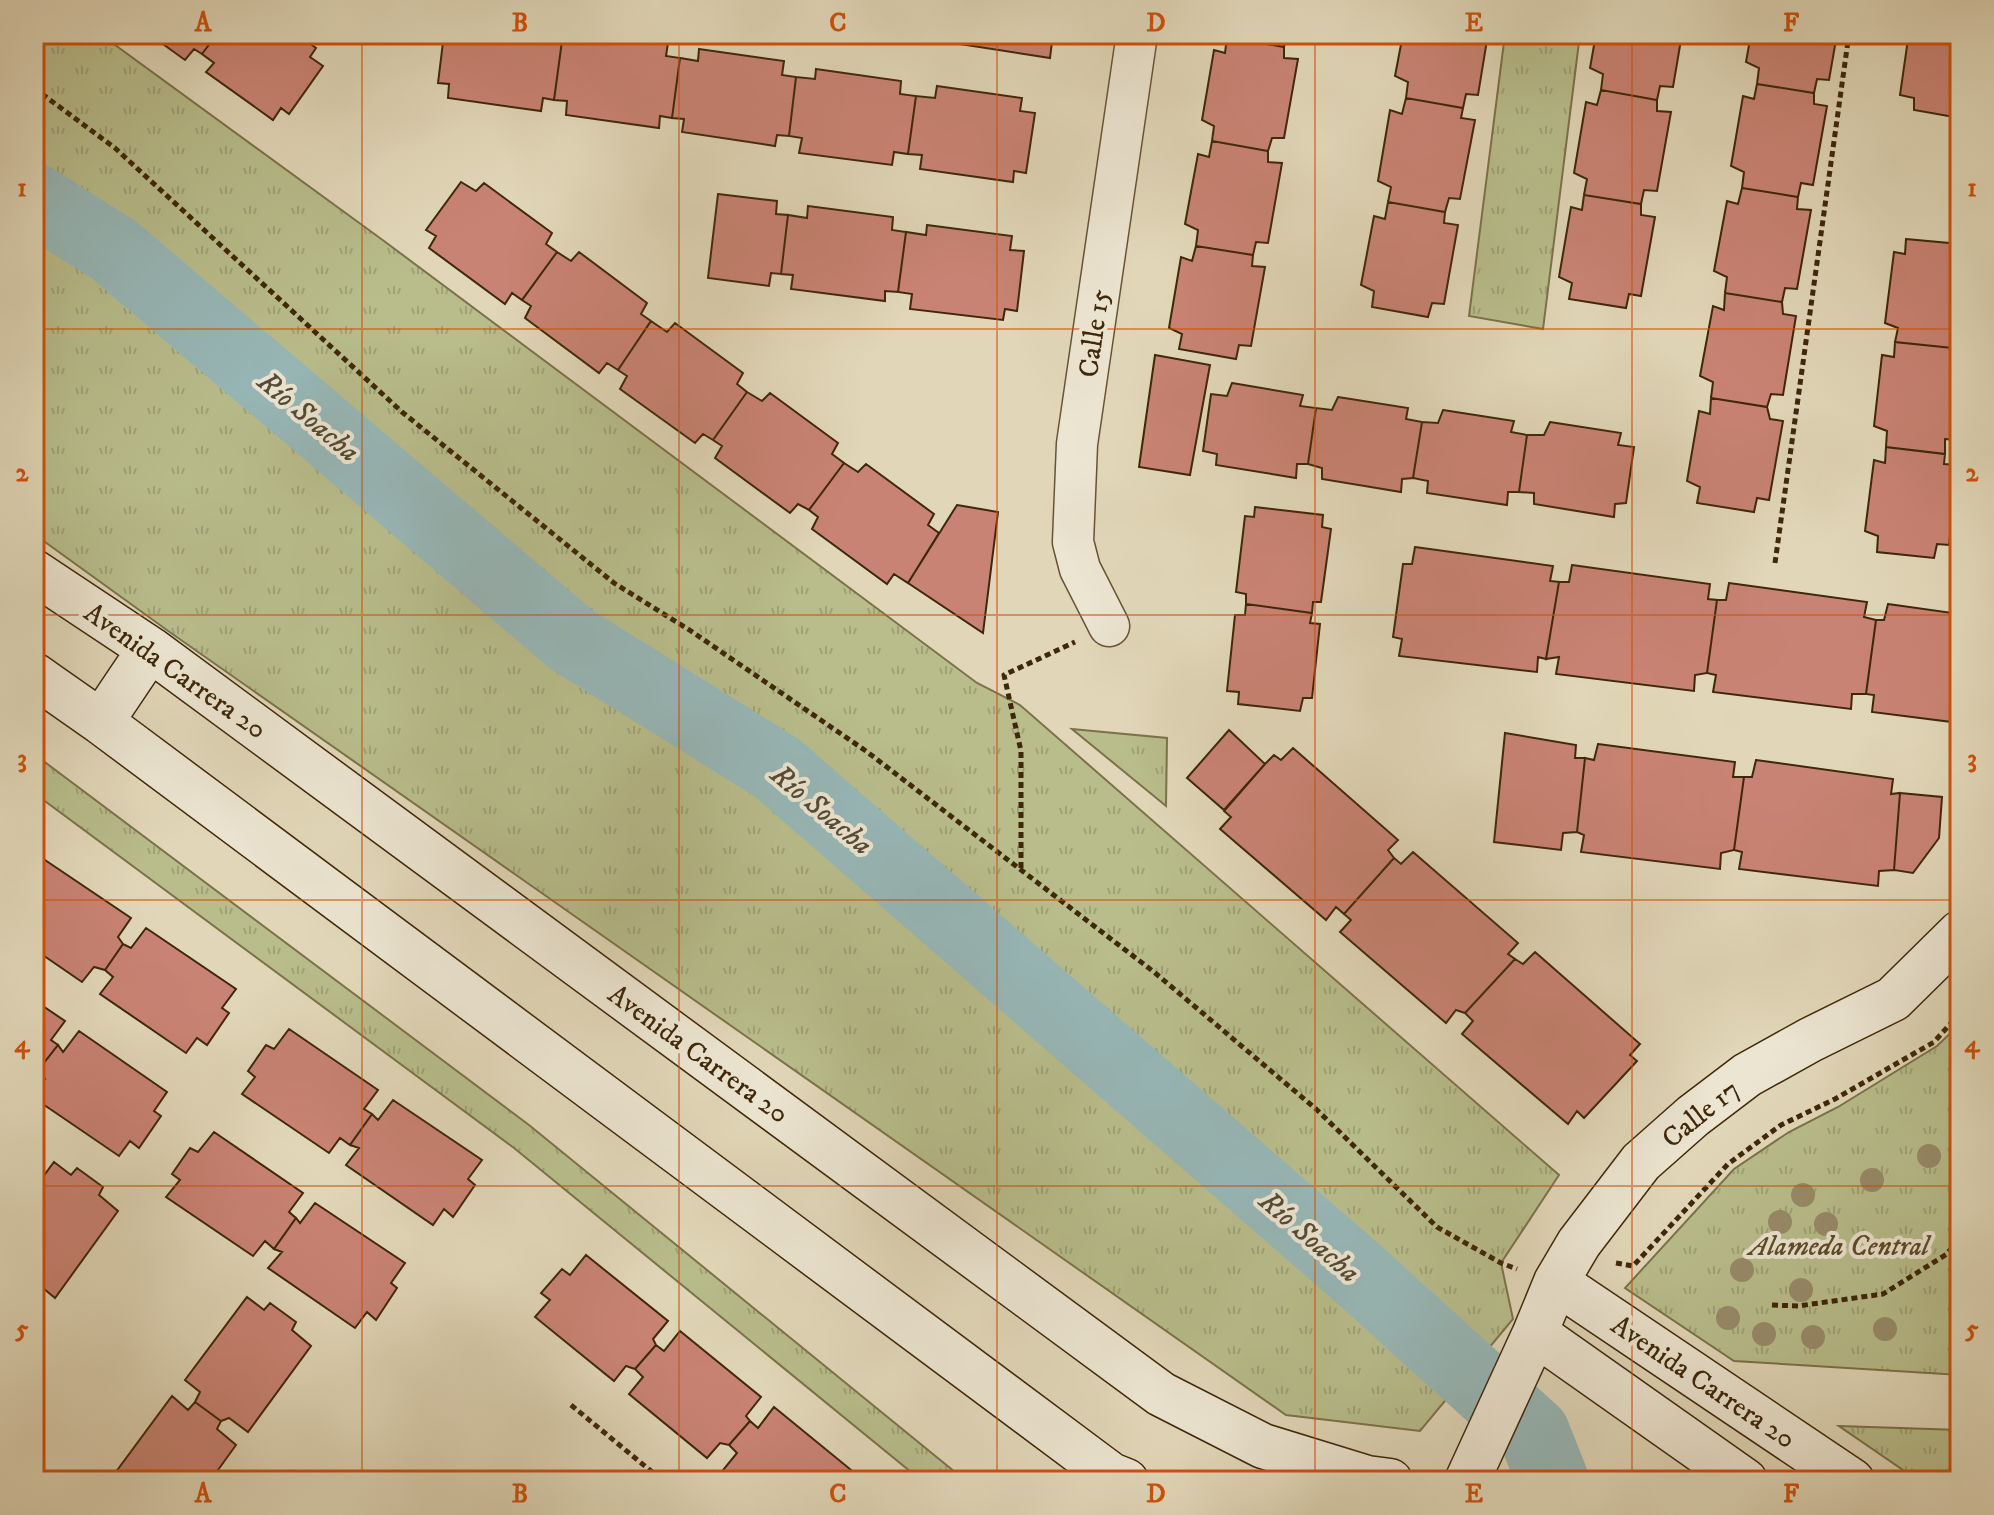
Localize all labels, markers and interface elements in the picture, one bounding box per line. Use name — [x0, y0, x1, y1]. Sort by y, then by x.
text: A — [194, 7, 213, 40]
text: B — [512, 7, 528, 40]
text: C — [829, 7, 847, 40]
text: D — [1146, 7, 1166, 40]
text: E — [1465, 7, 1483, 40]
text: F — [1783, 7, 1800, 40]
text: 1 — [17, 172, 27, 205]
text: 1 — [1967, 172, 1977, 205]
street label: Calle 15 — [1071, 287, 1118, 380]
water label: Río Soacha — [248, 363, 367, 471]
text: 2 — [16, 457, 30, 490]
text: 2 — [1966, 457, 1980, 490]
street label: Avenida Carrera 20 — [77, 595, 273, 747]
text: 3 — [17, 743, 27, 776]
text: 3 — [1967, 743, 1977, 776]
water label: Río Soacha — [761, 756, 880, 864]
street label: Avenida Carrera 20 — [601, 977, 795, 1132]
text: 4 — [15, 1028, 31, 1061]
text: 4 — [1965, 1028, 1981, 1061]
street label: Calle 17 — [1655, 1072, 1747, 1156]
water label: Río Soacha — [1250, 1182, 1367, 1291]
park label: Alameda Central — [1746, 1229, 1932, 1264]
street label: Avenida Carrera 20 — [1604, 1308, 1802, 1457]
text: 5 — [15, 1313, 29, 1346]
text: 5 — [1965, 1313, 1979, 1346]
text: A — [194, 1478, 213, 1511]
text: B — [512, 1478, 528, 1511]
text: C — [829, 1478, 847, 1511]
text: D — [1146, 1478, 1166, 1511]
text: E — [1465, 1478, 1483, 1511]
text: F — [1783, 1478, 1800, 1511]

